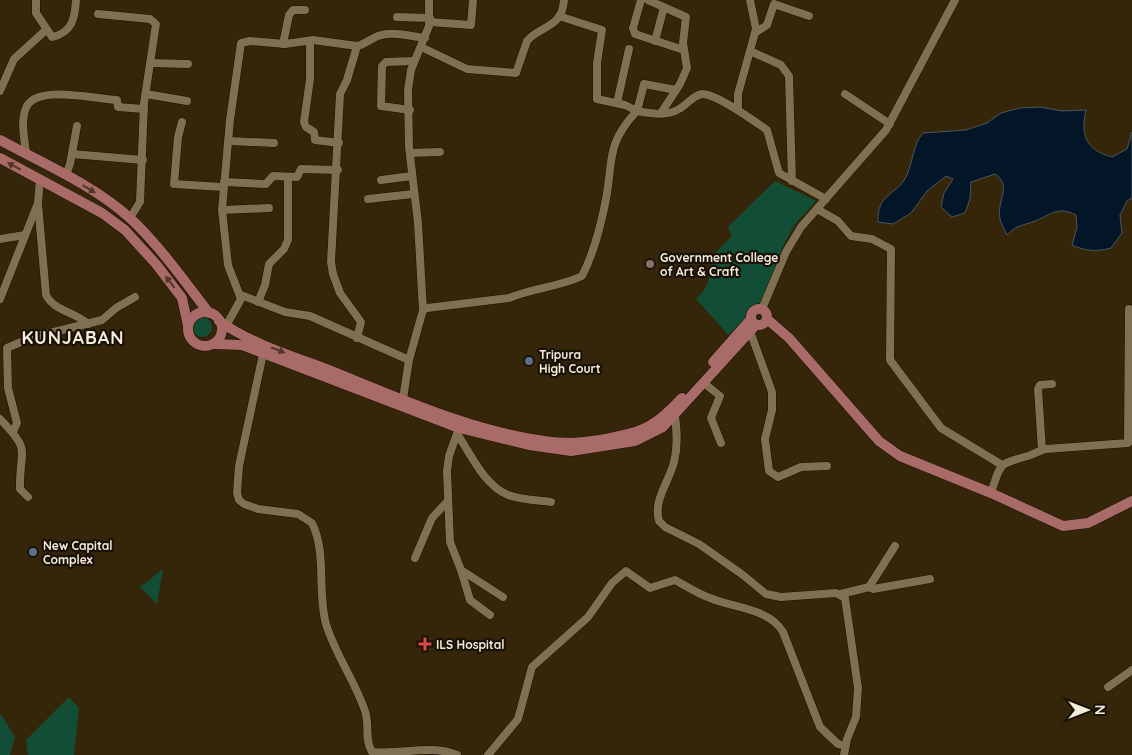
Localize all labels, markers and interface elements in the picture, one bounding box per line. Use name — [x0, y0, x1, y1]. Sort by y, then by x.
one-way arrow — [7, 162, 21, 170]
one-way arrow — [82, 184, 95, 193]
place label: Government College of Art & Craft — [660, 250, 778, 279]
marker: Government College of Art & Craft — [644, 258, 656, 270]
one-way arrow — [165, 276, 176, 289]
district label: KUNJABAN — [21, 326, 125, 349]
one-way arrow — [271, 347, 285, 355]
place label: Tripura High Court — [539, 347, 601, 376]
marker: Tripura High Court — [523, 355, 535, 367]
place label: New Capital Complex — [43, 538, 113, 567]
marker: New Capital Complex — [27, 546, 39, 558]
marker: ILS Hospital — [418, 637, 432, 651]
place label: ILS Hospital — [436, 637, 505, 652]
north arrow — [1062, 685, 1112, 735]
text: N — [1091, 705, 1109, 715]

